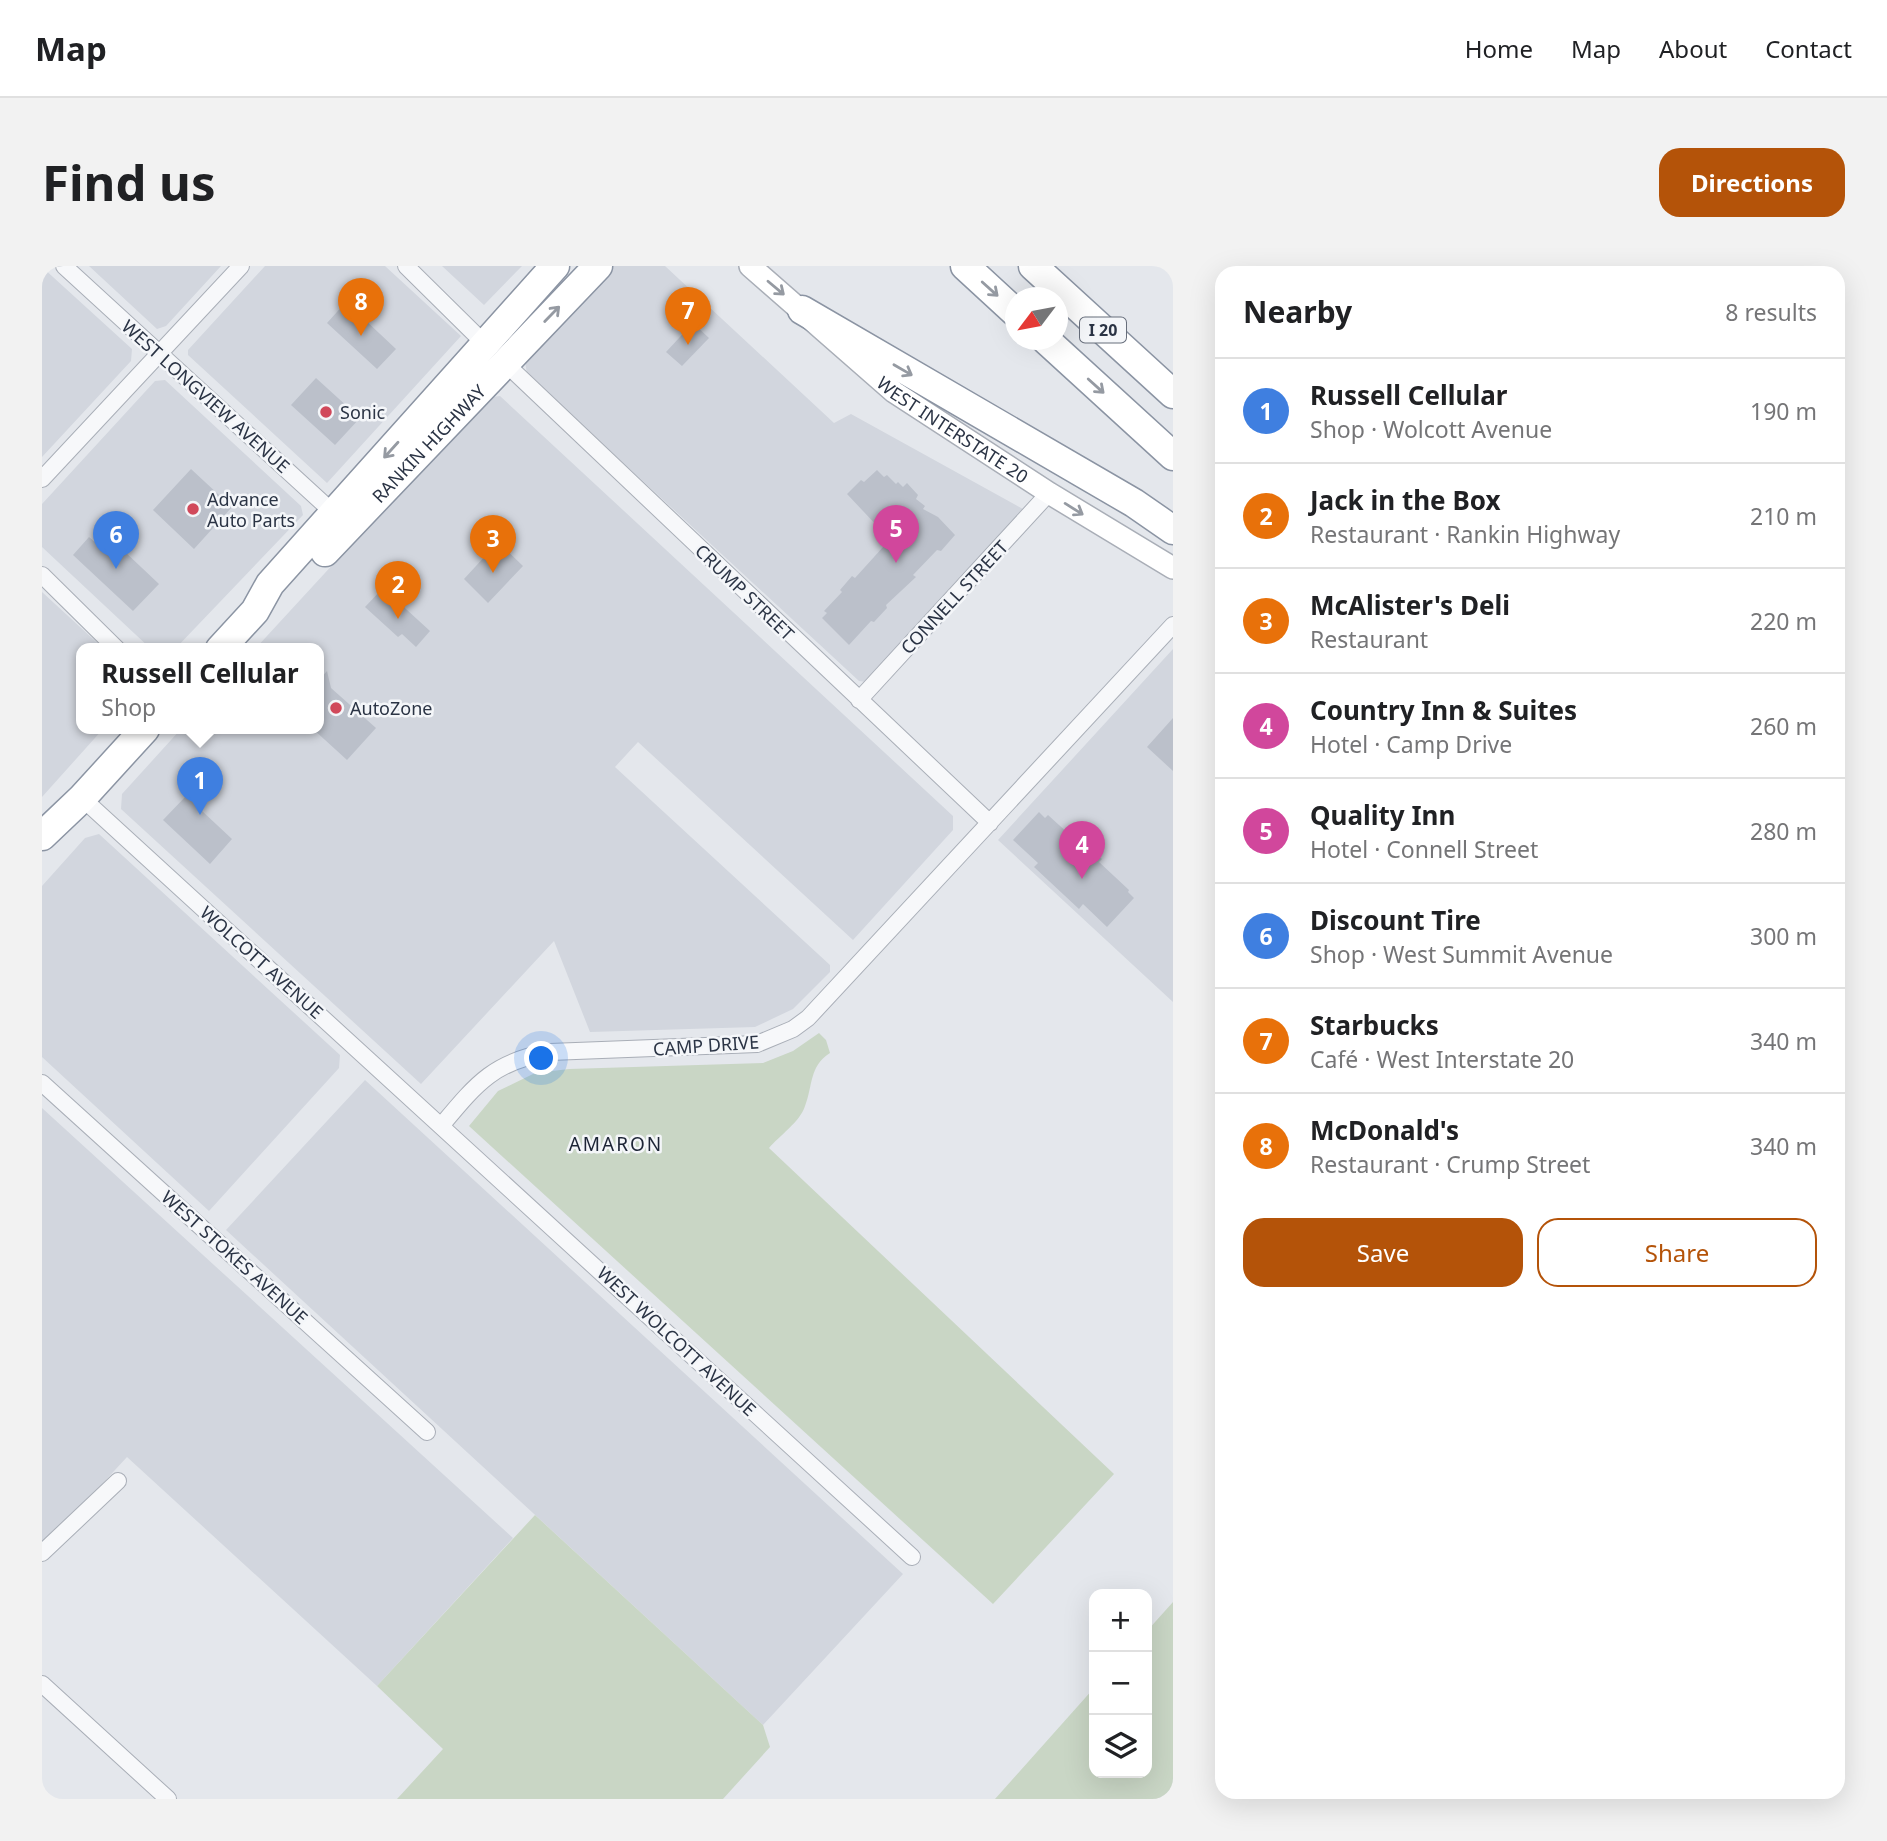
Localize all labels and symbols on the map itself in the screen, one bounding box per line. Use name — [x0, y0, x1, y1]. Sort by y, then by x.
pin: 8 — [338, 278, 384, 336]
one-way arrow — [767, 280, 785, 296]
one-way arrow — [981, 281, 999, 297]
pin: 7 — [665, 287, 711, 345]
north arrow — [1005, 287, 1068, 350]
one-way arrow — [543, 306, 560, 323]
street label: WEST LONGVIEW AVENUE — [117, 314, 295, 478]
road number: I 20 — [1080, 318, 1126, 342]
one-way arrow — [893, 363, 913, 377]
street label: WEST INTERSTATE 20 — [872, 371, 1033, 488]
one-way arrow — [1087, 377, 1104, 394]
street label: RANKIN HIGHWAY — [367, 379, 491, 508]
place label: Sonic — [340, 400, 386, 424]
marker: Sonic — [318, 404, 334, 420]
one-way arrow — [383, 441, 399, 459]
place label: Advance Auto Parts — [207, 487, 295, 532]
marker: Advance Auto Parts — [185, 501, 201, 517]
one-way arrow — [1064, 502, 1084, 516]
pin: 5 — [873, 505, 919, 563]
pin: 6 — [93, 511, 139, 569]
pin: 3 — [470, 515, 516, 573]
street label: CONNELL STREET — [895, 535, 1013, 659]
street label: CRUMP STREET — [690, 539, 800, 645]
pin: 2 — [375, 561, 421, 619]
place label: AutoZone — [350, 696, 432, 720]
marker: AutoZone — [328, 700, 344, 716]
pin: 1 — [177, 757, 223, 815]
pin: 4 — [1059, 821, 1105, 879]
street label: WOLCOTT AVENUE — [195, 900, 329, 1024]
street label: CAMP DRIVE — [652, 1029, 760, 1061]
your location — [524, 1041, 558, 1075]
district label: AMARON — [569, 1131, 663, 1157]
street label: WEST STOKES AVENUE — [157, 1185, 313, 1329]
street label: WEST WOLCOTT AVENUE — [592, 1261, 762, 1421]

